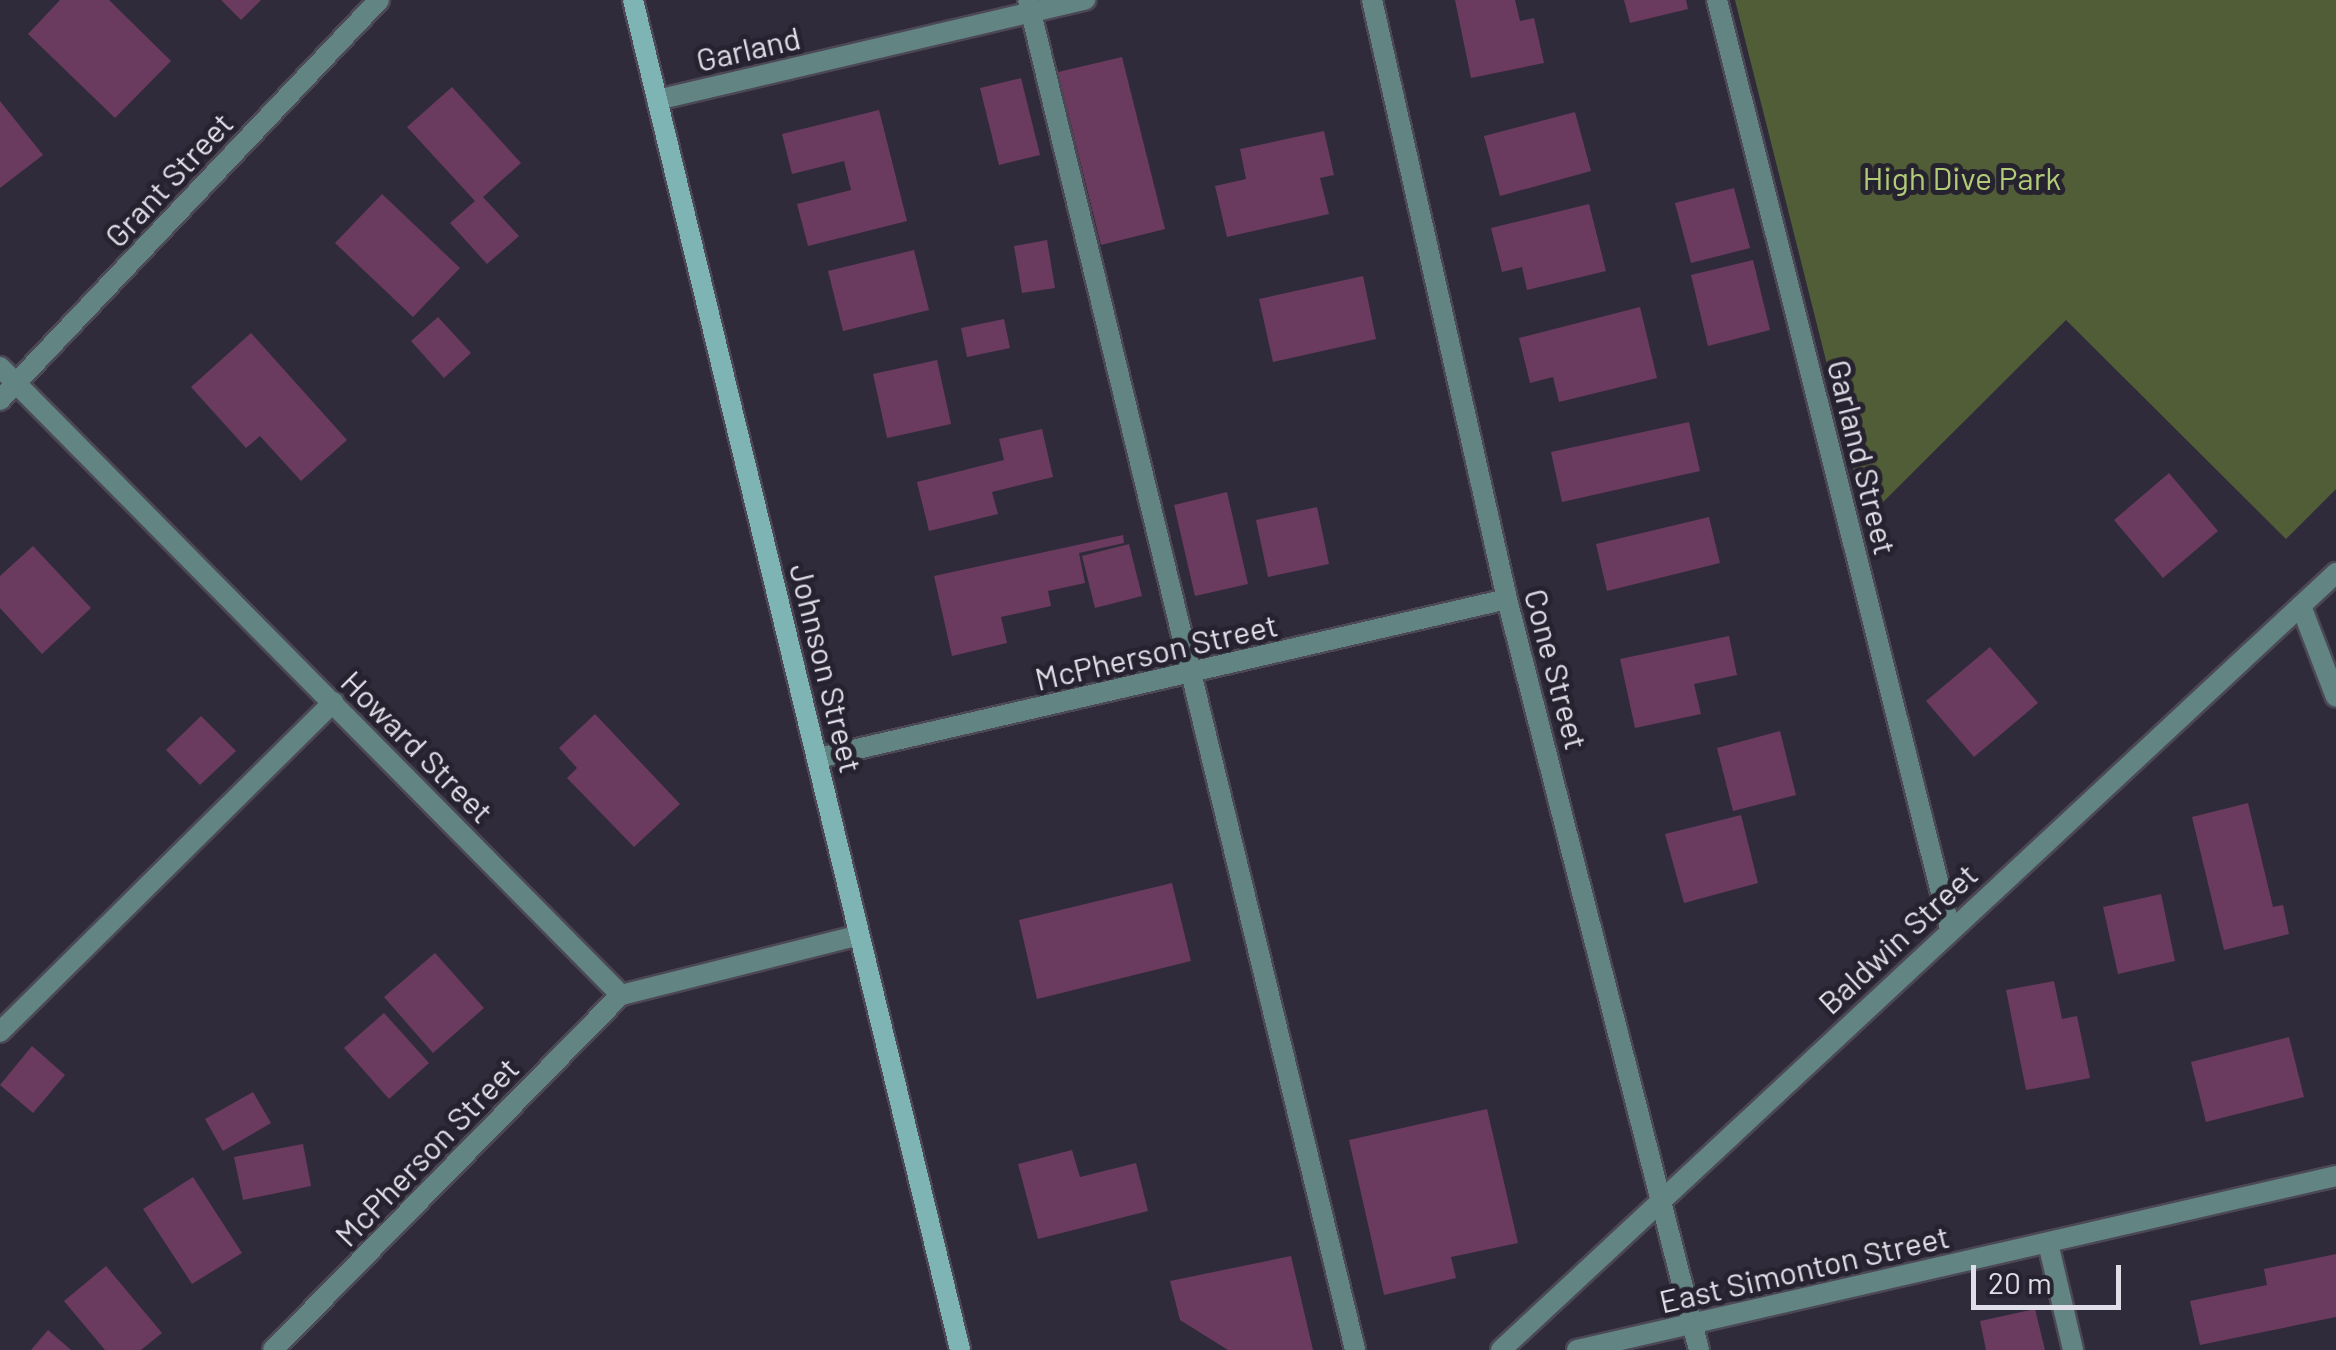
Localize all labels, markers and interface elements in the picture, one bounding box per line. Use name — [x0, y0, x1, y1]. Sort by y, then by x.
street label: Garland — [692, 17, 804, 79]
street label: Grant Street — [96, 104, 240, 254]
park label: High Dive Park — [1863, 158, 2061, 196]
street label: Garland Street — [1820, 356, 1906, 558]
street label: Johnson Street — [782, 559, 872, 777]
street label: Cone Street — [1517, 585, 1597, 753]
street label: McPherson Street — [1031, 604, 1281, 698]
street label: Howard Street — [334, 662, 502, 830]
street label: Baldwin Street — [1810, 855, 1984, 1021]
street label: McPherson Street — [326, 1048, 526, 1254]
street label: East Simonton Street — [1655, 1216, 1953, 1320]
scale bar — [1976, 1245, 2126, 1307]
text: 20 m — [1988, 1264, 2052, 1300]

